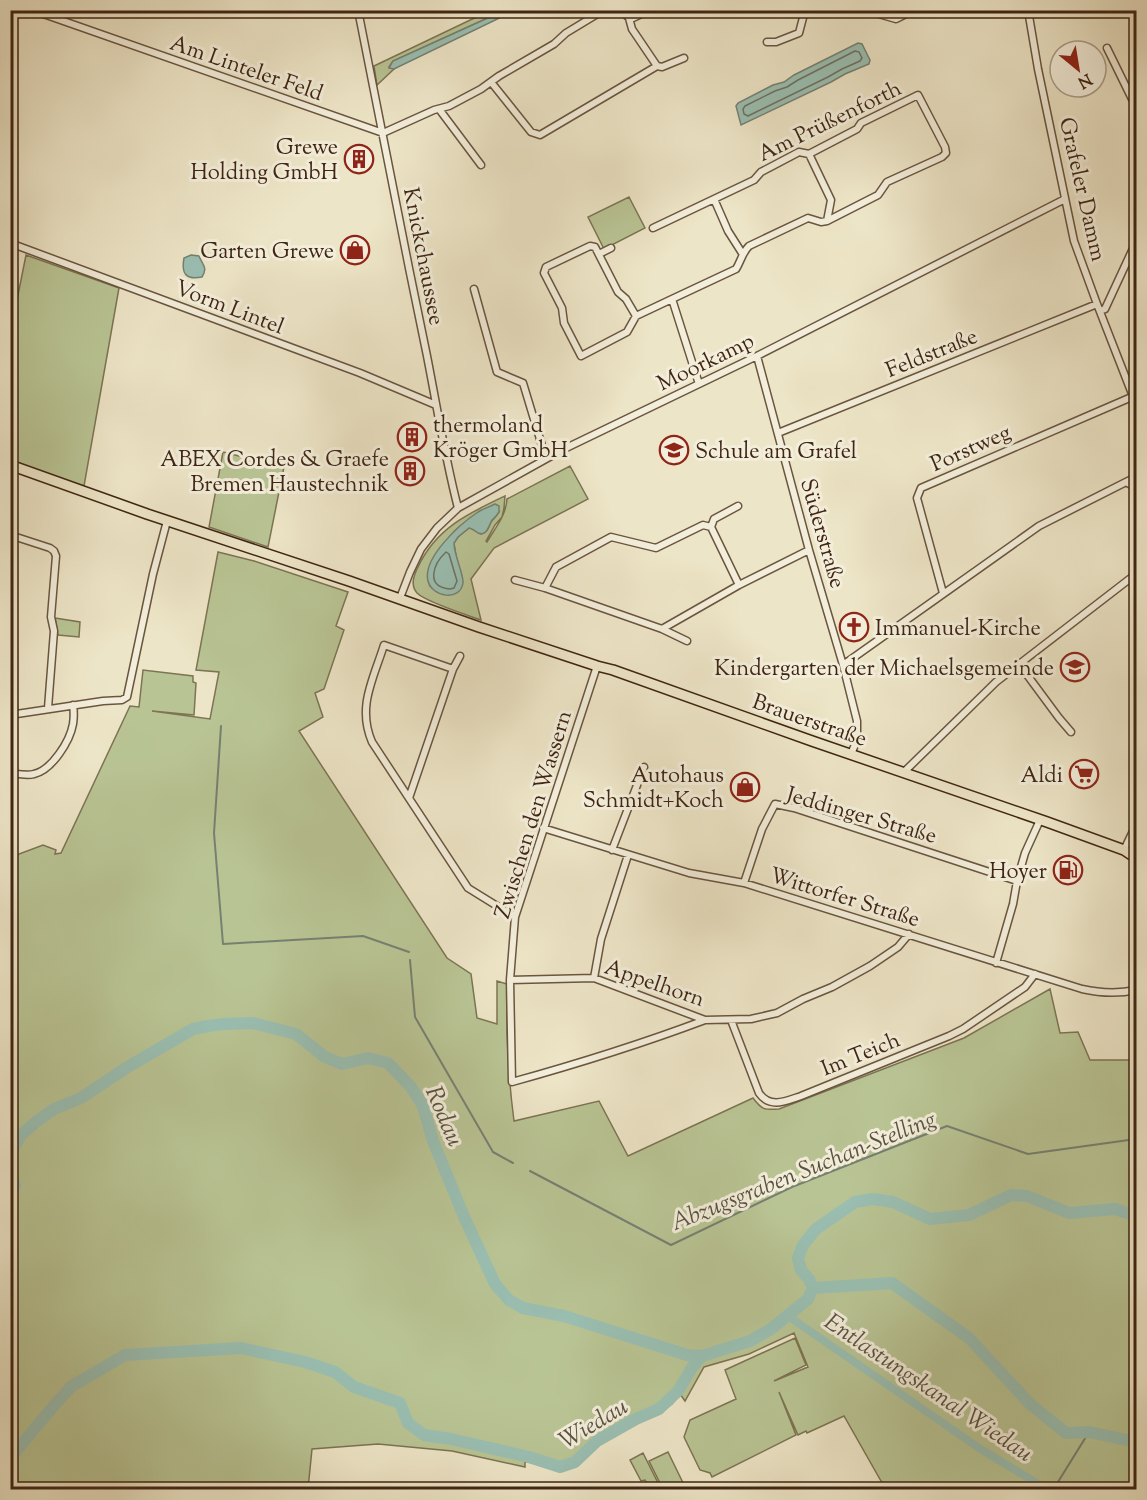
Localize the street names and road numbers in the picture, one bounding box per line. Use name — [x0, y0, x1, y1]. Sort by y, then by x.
street label: Am Linteler Feld — [165, 29, 327, 111]
street label: Am Prüßenforth — [753, 74, 908, 171]
street label: Grafeler Damm — [1049, 115, 1113, 265]
street label: Knickchaussee — [393, 185, 451, 328]
street label: Vorm Lintel — [170, 273, 288, 344]
street label: Feldstraße — [881, 322, 983, 388]
street label: Moorkamp — [652, 326, 760, 401]
street label: Porstweg — [926, 418, 1017, 482]
street label: Süderstraße — [790, 475, 852, 593]
street label: Brauerstraße — [747, 687, 871, 756]
street label: Zwischen den Wassern — [488, 707, 582, 923]
street label: Jeddinger Straße — [781, 780, 940, 854]
street label: Wittorfer Straße — [765, 861, 923, 937]
street label: Appelhorn — [600, 953, 708, 1017]
street label: Im Teich — [817, 1025, 906, 1086]

